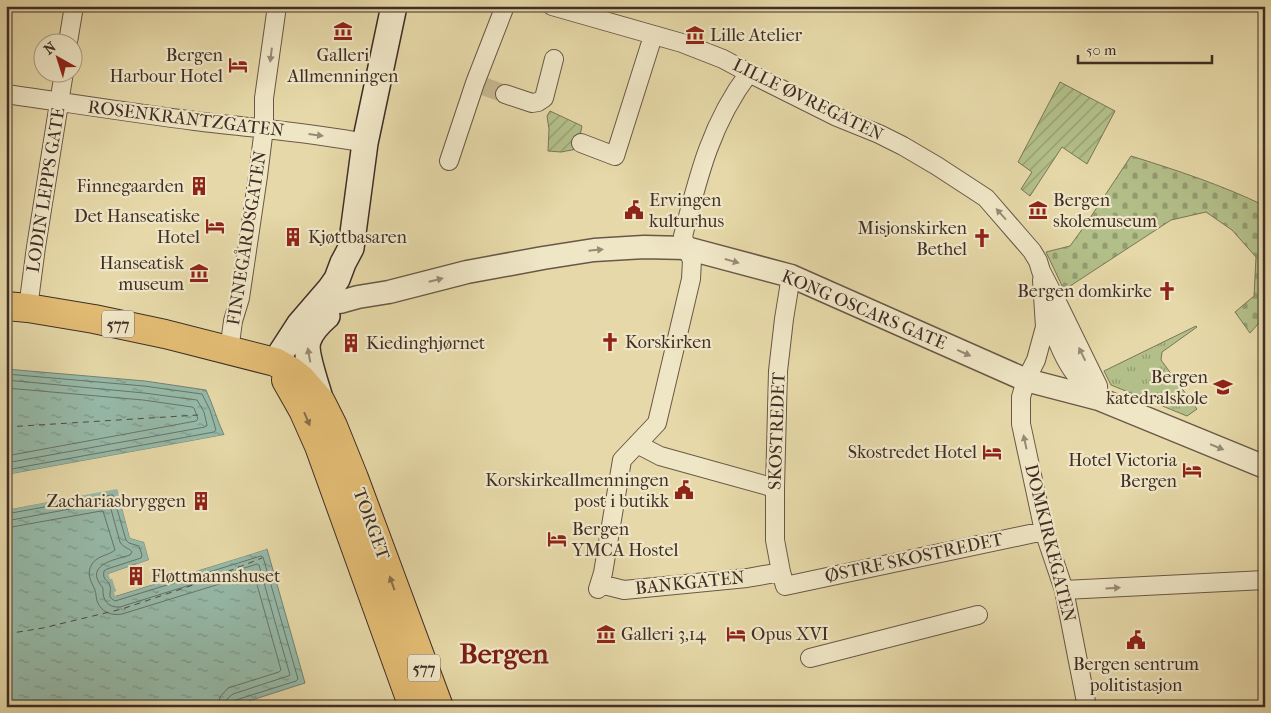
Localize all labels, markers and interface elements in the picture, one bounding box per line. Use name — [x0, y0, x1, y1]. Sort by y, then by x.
museum icon: Galleri Allmenningen — [332, 20, 354, 42]
museum icon: Lille Atelier — [684, 24, 706, 46]
place label: Lille Atelier — [710, 25, 803, 46]
north arrow — [32, 32, 82, 82]
scale bar — [1078, 32, 1212, 64]
text: N — [41, 38, 60, 58]
text: 50 m — [1086, 41, 1117, 59]
place label: Bergen Harbour Hotel — [109, 45, 224, 87]
place label: Galleri Allmenningen — [286, 45, 399, 87]
one-way arrow — [267, 47, 275, 63]
hotel icon: Bergen Harbour Hotel — [227, 54, 249, 76]
street label: LILLE ØVREGATEN — [729, 54, 887, 146]
street label: ROSENKRANTZGATEN — [87, 97, 286, 141]
street label: LODIN LEPPS GATE — [23, 106, 69, 274]
one-way arrow — [308, 131, 324, 139]
street label: FINNEGÅRDSGATEN — [222, 149, 271, 327]
building icon: Finnegaarden — [188, 175, 210, 197]
place label: Finnegaarden — [76, 176, 185, 197]
place label: Ervingen kulturhus — [649, 190, 725, 232]
place label: Bergen skolemuseum — [1053, 190, 1157, 232]
public building icon: Ervingen kulturhus — [623, 199, 645, 221]
museum icon: Bergen skolemuseum — [1027, 199, 1049, 221]
place label: Det Hanseatiske Hotel — [74, 206, 200, 248]
one-way arrow — [995, 207, 1006, 220]
hotel icon: Det Hanseatiske Hotel — [204, 215, 226, 237]
place label: Misjonskirken Bethel — [857, 218, 968, 260]
building icon: Kjøttbasaren — [282, 226, 304, 248]
place label: Kjøttbasaren — [308, 227, 408, 248]
church icon: Misjonskirken Bethel — [971, 227, 993, 249]
one-way arrow — [588, 246, 604, 254]
place label: Hanseatisk museum — [99, 253, 185, 295]
one-way arrow — [725, 257, 740, 265]
museum icon: Hanseatisk museum — [188, 262, 210, 284]
street label: KONG OSCARS GATE — [778, 266, 950, 354]
one-way arrow — [429, 276, 444, 284]
church icon: Bergen domkirke — [1156, 280, 1178, 302]
place label: Bergen domkirke — [1017, 281, 1152, 302]
road number: 577 — [102, 310, 134, 338]
church icon: Korskirken — [599, 331, 621, 353]
building icon: Kiedinghjørnet — [340, 332, 362, 354]
place label: Korskirken — [625, 332, 712, 353]
place label: Kiedinghjørnet — [366, 333, 486, 354]
one-way arrow — [304, 346, 312, 362]
one-way arrow — [1078, 347, 1086, 361]
one-way arrow — [957, 349, 971, 357]
place label: Bergen katedralskole — [1106, 367, 1209, 409]
street label: SKOSTREDET — [764, 371, 790, 490]
school or university icon: Bergen katedralskole — [1212, 376, 1234, 398]
one-way arrow — [304, 412, 312, 426]
one-way arrow — [1021, 434, 1029, 450]
hotel icon: Skostredet Hotel — [981, 441, 1003, 463]
place label: Skostredet Hotel — [848, 442, 977, 463]
one-way arrow — [1210, 443, 1225, 451]
place label: Hotel Victoria Bergen — [1068, 450, 1178, 492]
hotel icon: Hotel Victoria Bergen — [1181, 459, 1203, 481]
street label: DOMKIRKEGATEN — [1020, 462, 1080, 625]
place label: Korskirkeallmenningen post i butikk — [485, 470, 670, 512]
public building icon: Korskirkeallmenningen post i butikk — [673, 479, 695, 501]
street label: TORGET — [348, 485, 394, 563]
building icon: Zachariasbryggen — [190, 490, 212, 512]
place label: Zachariasbryggen — [46, 491, 187, 512]
place label: Bergen YMCA Hostel — [571, 519, 678, 561]
hotel icon: Bergen YMCA Hostel — [546, 528, 568, 550]
street label: ØSTRE SKOSTREDET — [823, 529, 1006, 587]
building icon: Fløttmannshuset — [125, 565, 147, 587]
place label: Fløttmannshuset — [151, 566, 281, 587]
street label: BANKGATEN — [634, 567, 746, 599]
one-way arrow — [388, 575, 396, 590]
one-way arrow — [1105, 583, 1121, 591]
museum icon: Galleri 3,14 — [595, 623, 617, 645]
hotel icon: Opus XVI — [725, 623, 747, 645]
place label: Galleri 3,14 — [621, 624, 706, 645]
place label: Opus XVI — [751, 624, 829, 645]
public building icon: Bergen sentrum politistasjon — [1125, 629, 1147, 651]
district label: Bergen — [460, 637, 549, 670]
road number: 577 — [408, 654, 440, 681]
place label: Bergen sentrum politistasjon — [1073, 654, 1199, 696]

